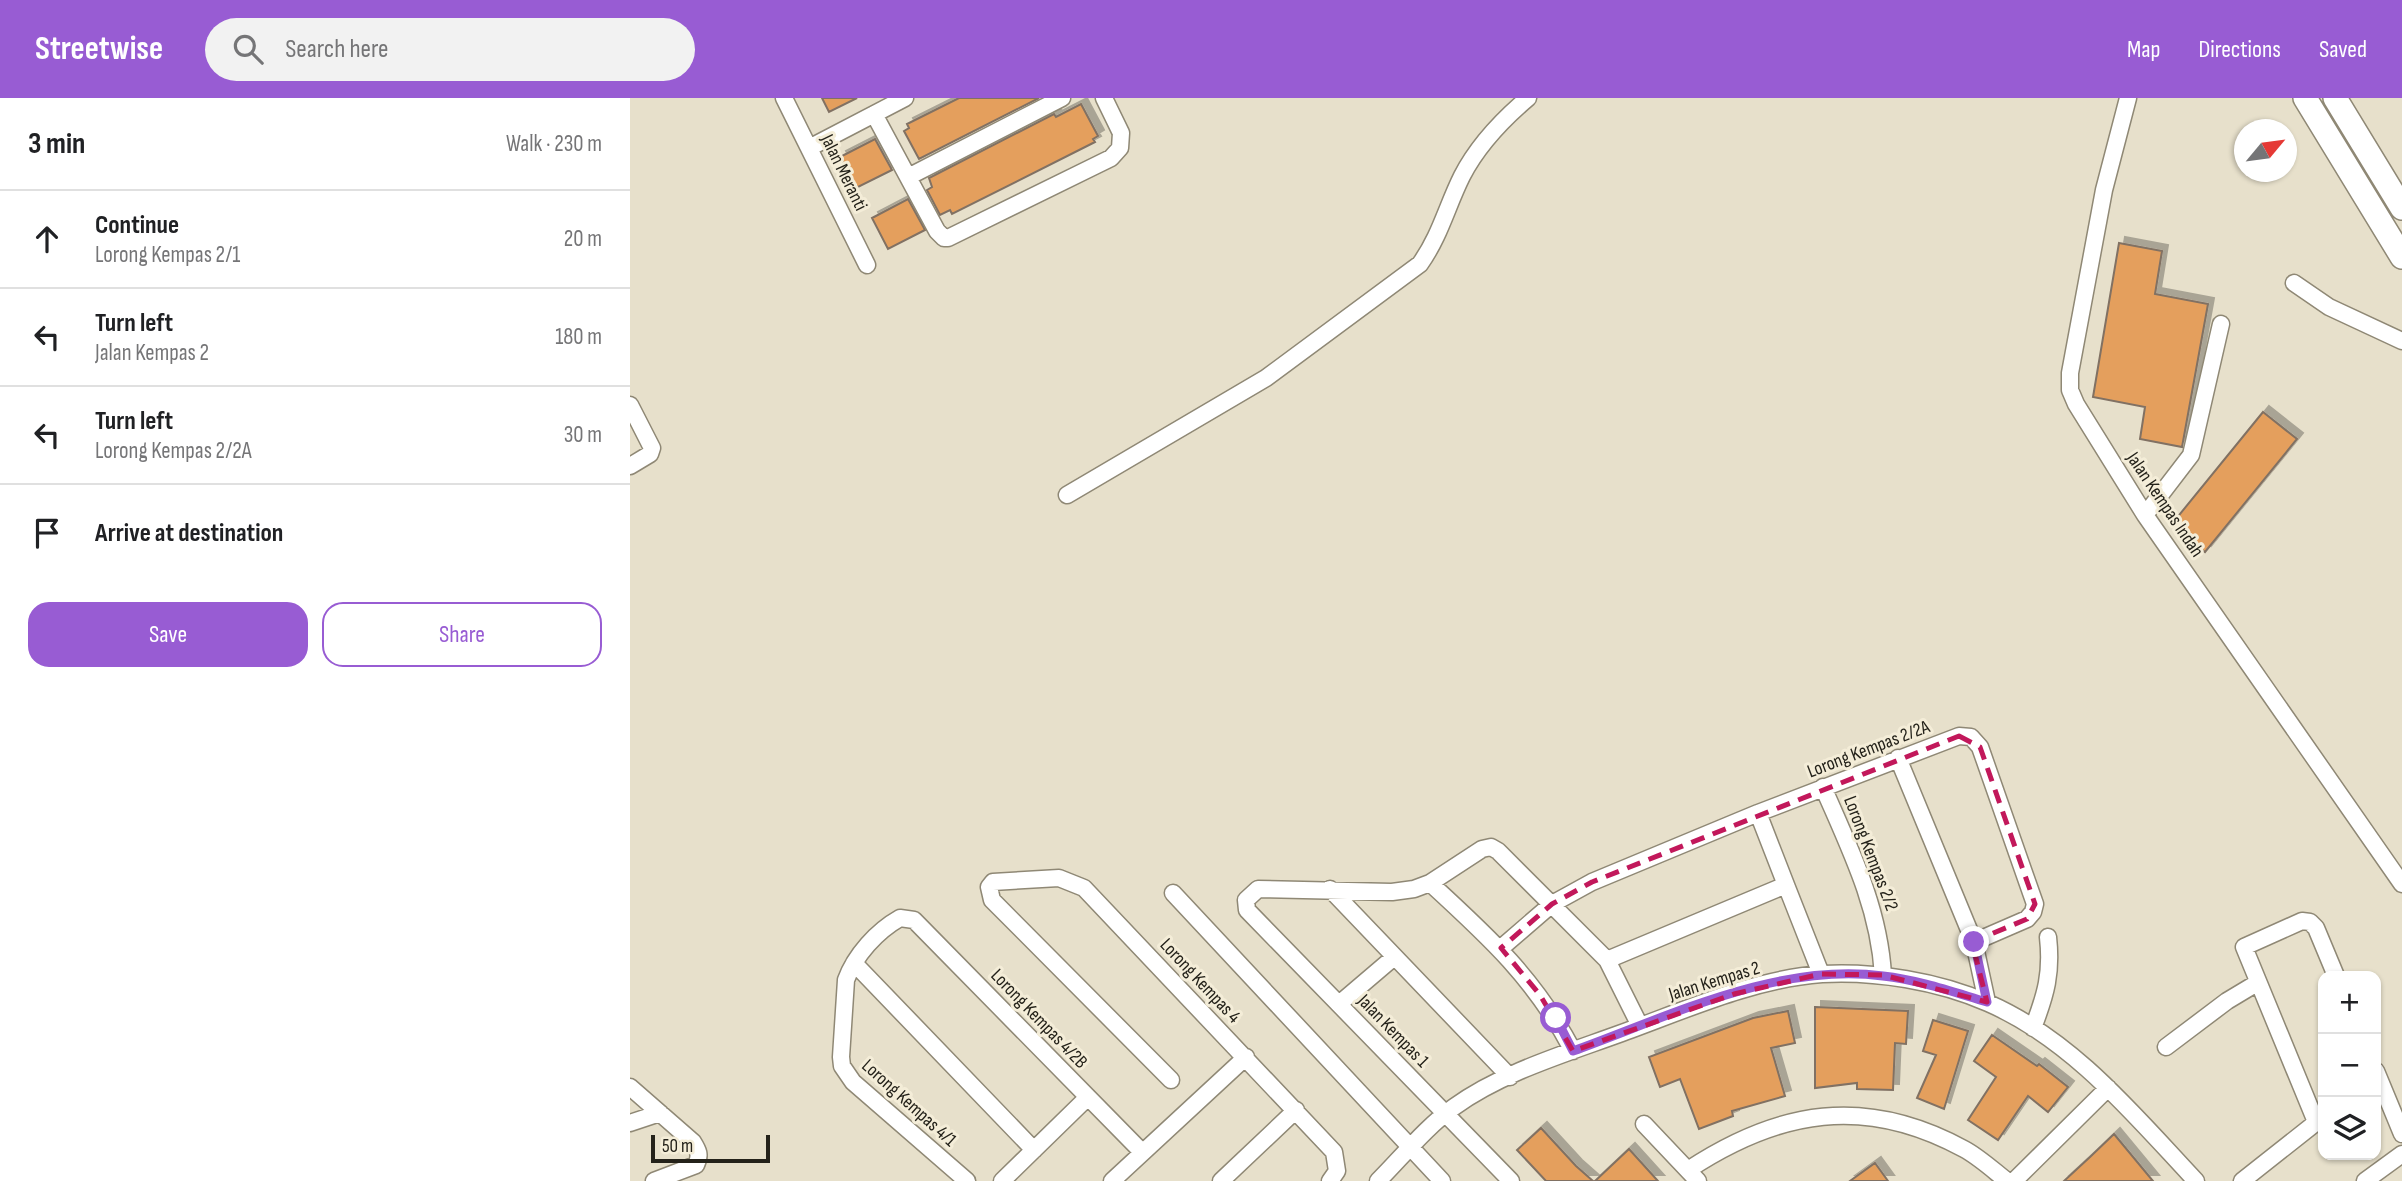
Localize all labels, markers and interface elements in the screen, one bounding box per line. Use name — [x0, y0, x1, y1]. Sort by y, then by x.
search box — [205, 18, 695, 81]
text: Streetwise — [35, 29, 163, 69]
icon: search — [229, 30, 267, 68]
text: Search here — [285, 34, 389, 65]
text: Map — [2127, 35, 2160, 64]
text: Directions — [2198, 35, 2281, 64]
text: Saved — [2319, 35, 2367, 64]
north arrow — [2234, 119, 2297, 182]
text: 3 min — [28, 126, 85, 162]
text: Walk · 230 m — [506, 130, 602, 158]
street label: Jalan Meranti — [815, 130, 872, 215]
text: Continue — [95, 210, 179, 241]
icon: ahead — [28, 220, 66, 258]
text: 20 m — [564, 225, 602, 253]
text: Lorong Kempas 2/1 — [95, 241, 240, 269]
text: Turn left — [95, 308, 173, 339]
icon: left — [28, 318, 66, 356]
text: 180 m — [555, 323, 602, 351]
text: Jalan Kempas 2 — [95, 339, 209, 367]
text: Turn left — [95, 406, 173, 437]
icon: left — [28, 416, 66, 454]
text: 30 m — [564, 421, 602, 449]
text: Lorong Kempas 2/2A — [95, 437, 252, 465]
street label: Jalan Kempas Indah — [2121, 447, 2208, 562]
icon: arrive — [28, 514, 66, 552]
text: Arrive at destination — [95, 518, 283, 549]
button: Save — [28, 602, 308, 667]
button: Share — [322, 602, 602, 667]
street label: Lorong Kempas 2/2A — [1804, 715, 1934, 783]
street label: Lorong Kempas 2/2 — [1838, 793, 1903, 914]
route end — [1958, 926, 1989, 957]
street label: Lorong Kempas 4 — [1155, 934, 1245, 1028]
street label: Jalan Kempas 2 — [1665, 957, 1763, 1006]
street label: Lorong Kempas 4/2B — [986, 965, 1092, 1074]
map controls — [2318, 971, 2381, 1160]
button: + — [2318, 971, 2381, 1034]
street label: Jalan Kempas 1 — [1352, 989, 1434, 1073]
route start — [1540, 1002, 1571, 1033]
button: − — [2318, 1034, 2381, 1097]
street label: Lorong Kempas 4/1 — [857, 1055, 961, 1152]
button: layers — [2318, 1097, 2381, 1160]
scale bar — [651, 1132, 770, 1164]
text: 50 m — [662, 1135, 693, 1158]

